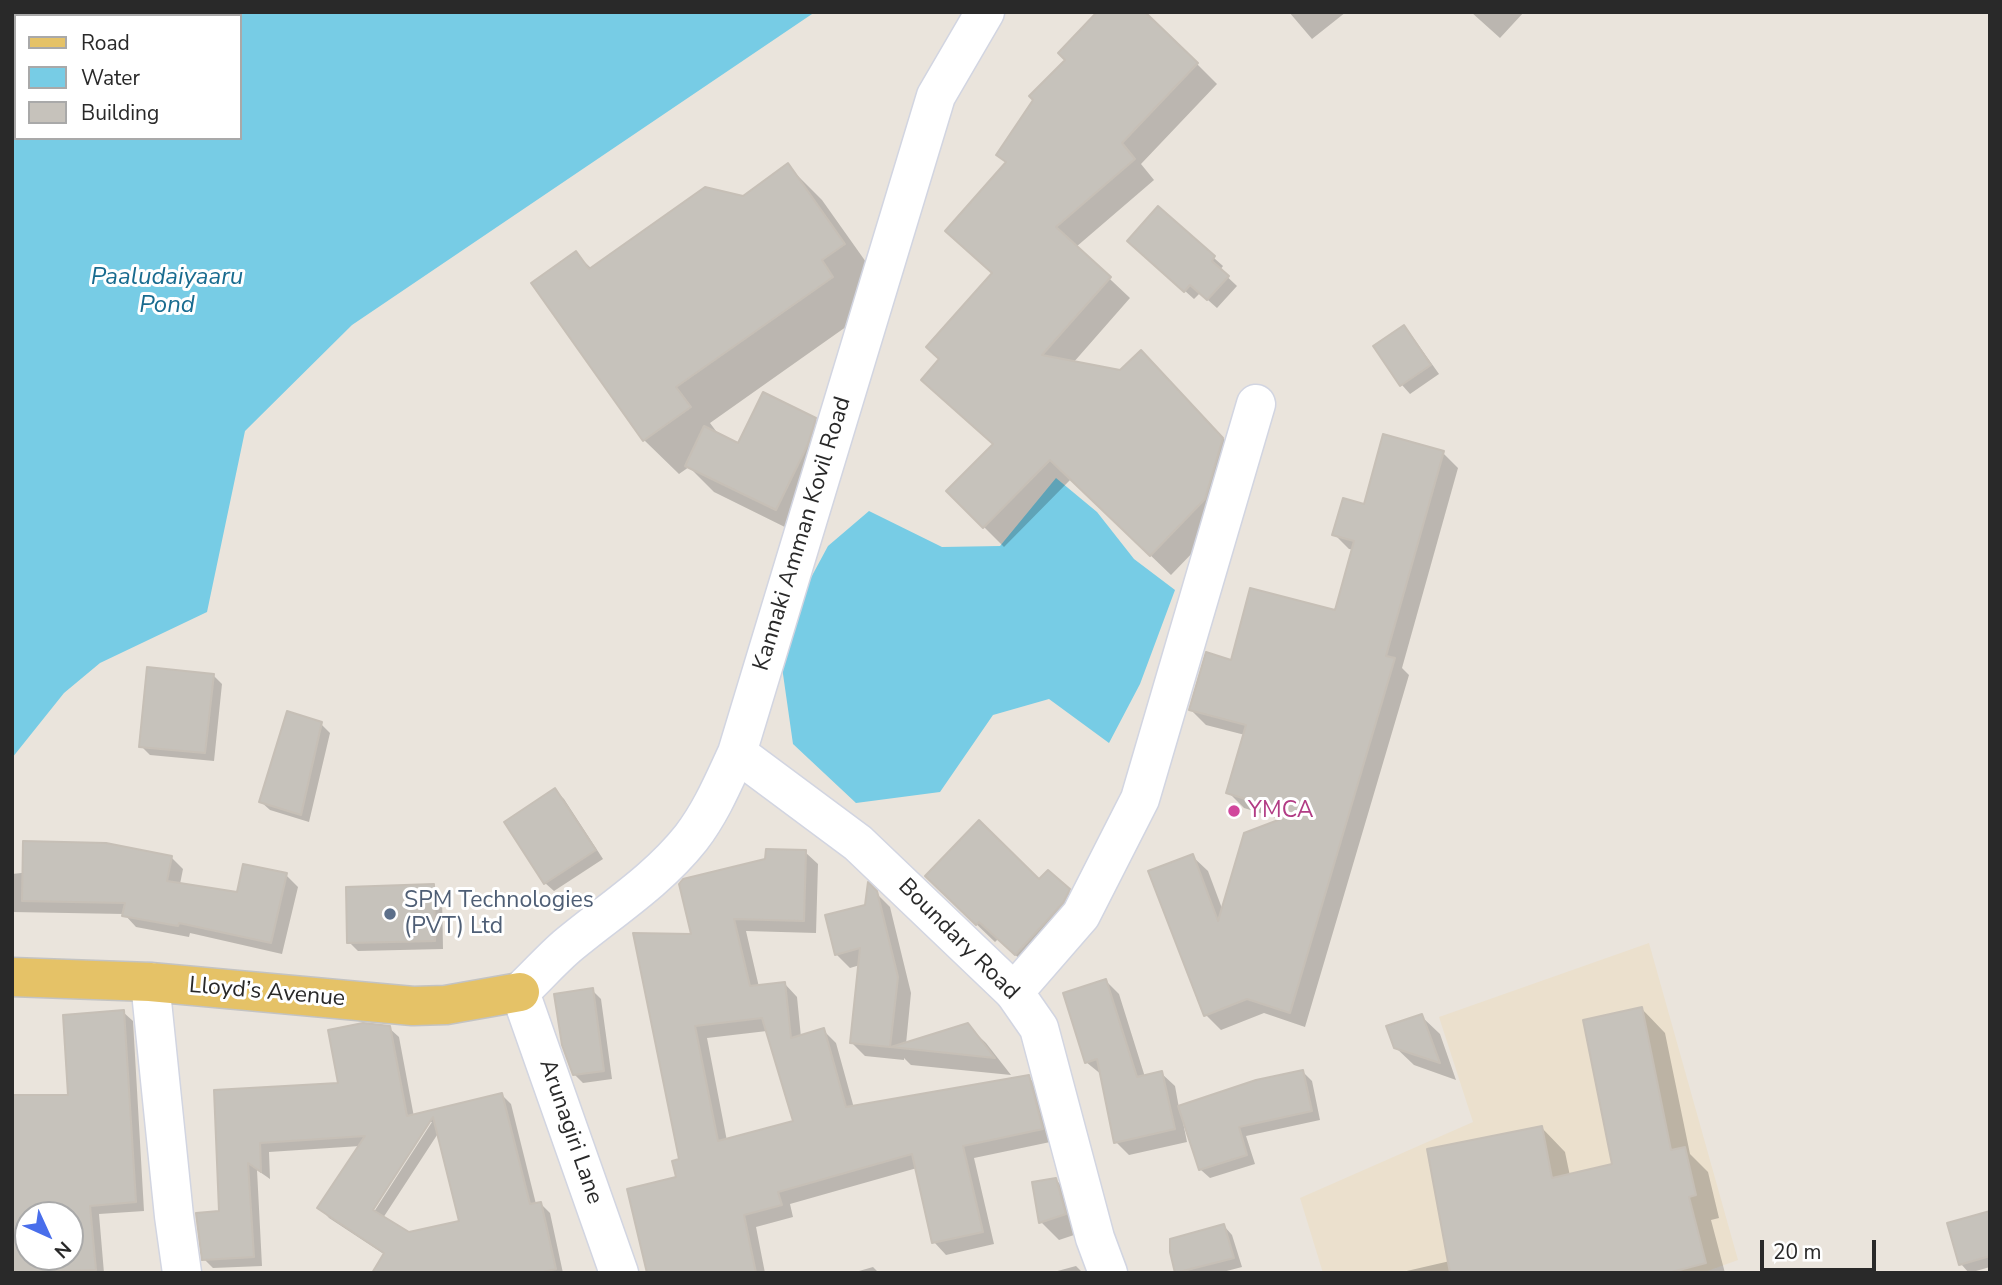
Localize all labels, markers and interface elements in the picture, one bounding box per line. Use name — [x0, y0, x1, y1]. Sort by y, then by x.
legend — [14, 14, 242, 140]
text: Road — [81, 29, 130, 57]
text: Water — [81, 64, 140, 92]
text: Building — [81, 99, 159, 127]
water label: Paaludaiyaaru Pond — [91, 264, 243, 320]
street label: Kannaki Amman Kovil Road — [748, 394, 858, 674]
place label: YMCA — [1248, 797, 1314, 825]
marker: YMCA — [1226, 803, 1242, 819]
street label: Boundary Road — [892, 874, 1024, 1006]
place label: SPM Technologies (PVT) Ltd — [404, 887, 594, 941]
marker: SPM Technologies (PVT) Ltd — [382, 906, 398, 922]
street label: Lloyd’s Avenue — [188, 972, 346, 1014]
street label: Arunagiri Lane — [532, 1056, 608, 1208]
north arrow — [14, 1201, 84, 1271]
scale bar — [1764, 1226, 1880, 1270]
text: N — [48, 1235, 77, 1264]
text: 20 m — [1773, 1238, 1822, 1266]

